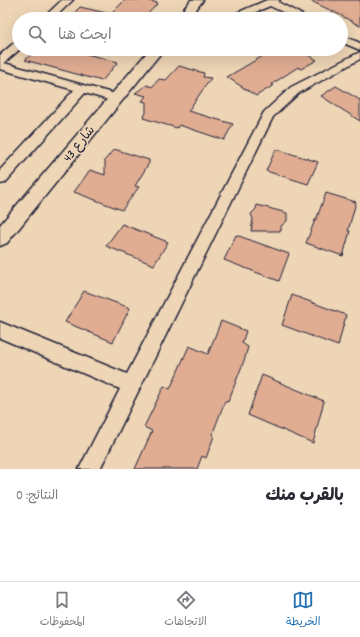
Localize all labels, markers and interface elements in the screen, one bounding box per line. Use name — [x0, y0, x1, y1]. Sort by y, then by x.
search box — [12, 12, 348, 56]
icon: search — [26, 23, 48, 45]
text: ابحث هنا — [58, 25, 112, 47]
street label: شارع 43 — [59, 122, 101, 167]
text: بالقرب منك — [266, 485, 344, 509]
text: النتائج: 0 — [16, 487, 58, 506]
tab: المحفوظات — [40, 589, 85, 631]
tab: الاتجاهات — [164, 589, 207, 631]
tab: الخريطة — [286, 589, 320, 631]

